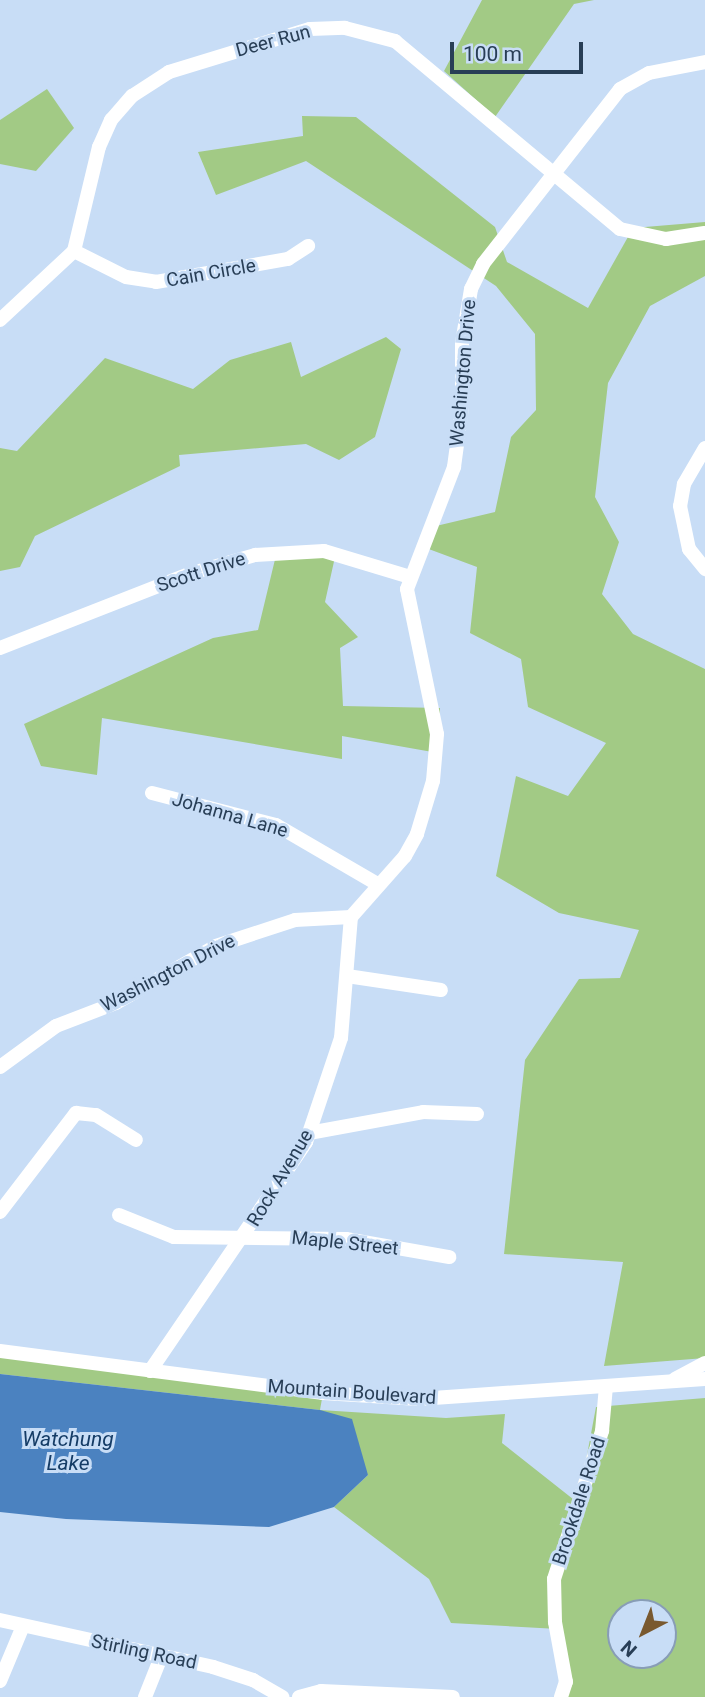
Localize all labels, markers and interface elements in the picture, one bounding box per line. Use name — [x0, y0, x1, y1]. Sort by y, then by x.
street label: Deer Run — [233, 20, 313, 62]
scale bar — [453, 28, 586, 72]
text: 100 m — [463, 42, 522, 66]
street label: Cain Circle — [164, 254, 258, 292]
street label: Washington Drive — [445, 298, 481, 448]
street label: Scott Drive — [154, 547, 248, 597]
street label: Johanna Lane — [170, 788, 290, 842]
street label: Washington Drive — [97, 929, 239, 1017]
street label: Rock Avenue — [242, 1125, 318, 1231]
street label: Maple Street — [291, 1226, 399, 1260]
street label: Mountain Boulevard — [267, 1375, 437, 1409]
water label: Watchung Lake — [22, 1426, 114, 1476]
street label: Brookdale Road — [548, 1434, 610, 1568]
north arrow — [607, 1599, 677, 1669]
street label: Stirling Road — [89, 1630, 199, 1674]
text: N — [616, 1635, 642, 1662]

